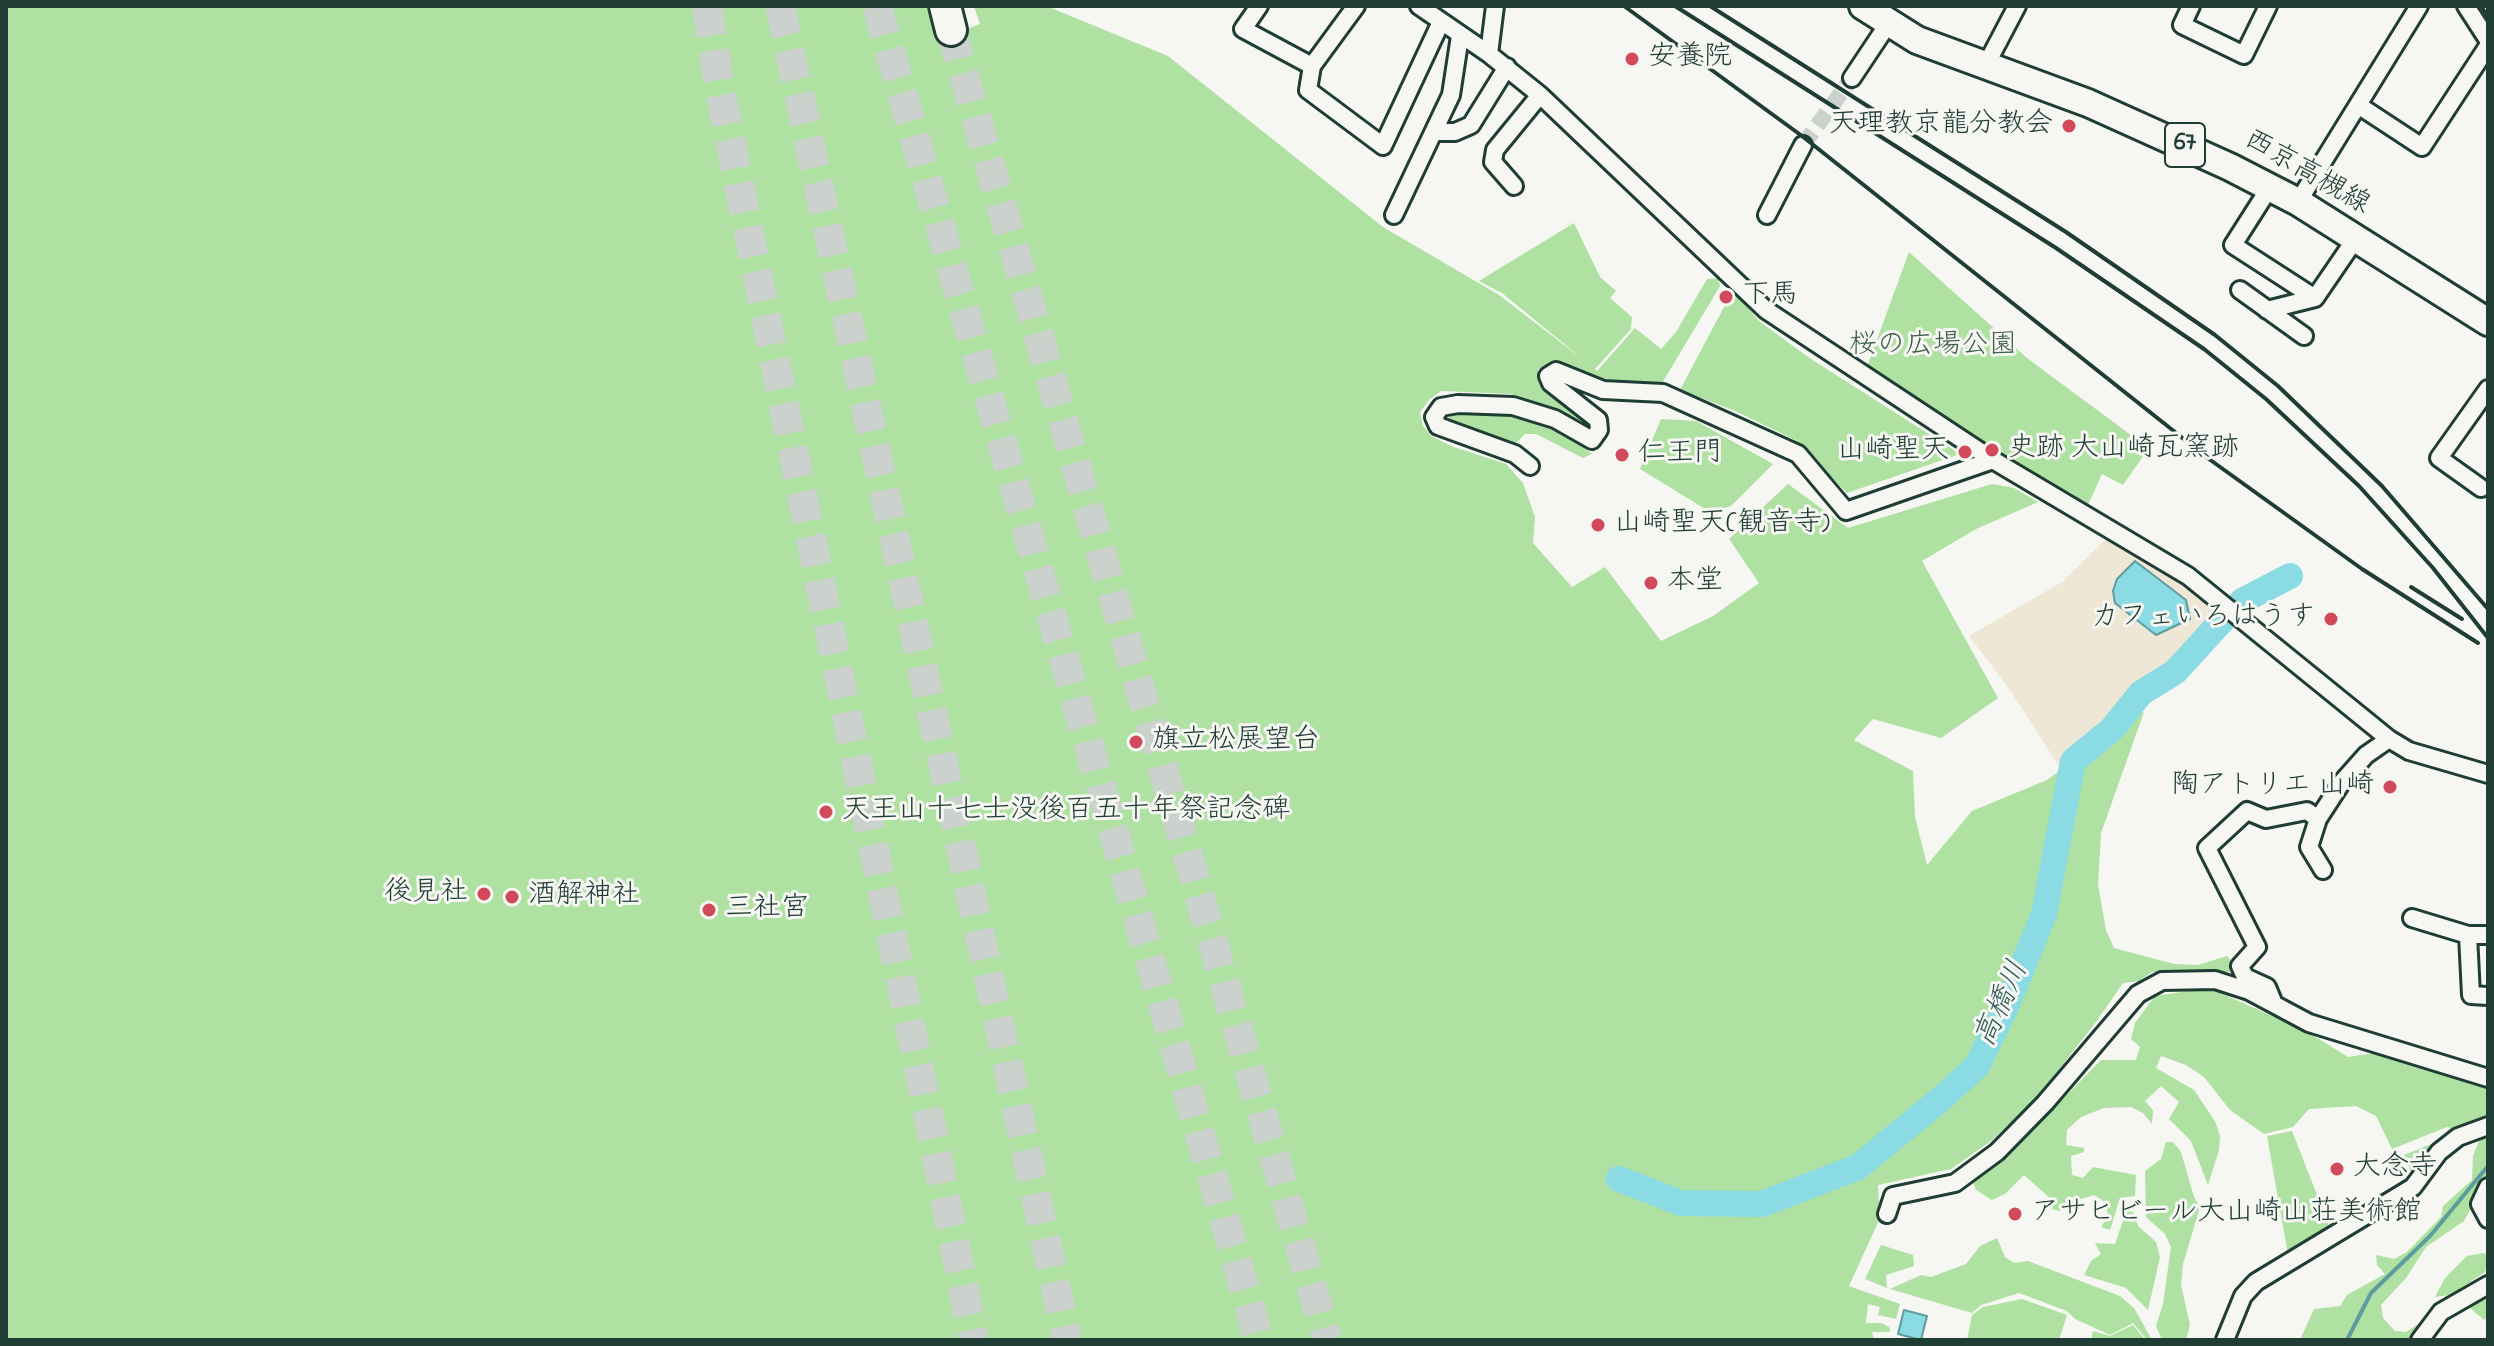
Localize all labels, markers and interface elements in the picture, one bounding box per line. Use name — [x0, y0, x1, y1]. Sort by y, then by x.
place label: 安養院 — [1648, 42, 1732, 76]
marker: 安養院 — [1623, 50, 1641, 68]
place label: 天理教京龍分教会 — [1829, 109, 2053, 143]
marker: 天理教京龍分教会 — [2060, 117, 2078, 135]
road number: 67 — [2165, 123, 2205, 167]
street label: 西京高槻線 — [2237, 124, 2375, 224]
place label: 下馬 — [1742, 280, 1798, 314]
marker: 下馬 — [1717, 288, 1735, 306]
park label: 桜の広場公園 — [1849, 330, 2017, 364]
place label: 史跡 大山崎瓦窯跡 — [2008, 433, 2239, 467]
place label: 山崎聖天 — [1837, 435, 1949, 469]
place label: 仁王門 — [1638, 438, 1722, 472]
marker: 史跡 大山崎瓦窯跡 — [1983, 441, 2001, 459]
marker: 山崎聖天 — [1956, 443, 1974, 461]
marker: 仁王門 — [1613, 446, 1631, 464]
place label: 山崎聖天(観音寺) — [1614, 508, 1830, 542]
marker: 山崎聖天(観音寺) — [1589, 516, 1607, 534]
place label: 本堂 — [1667, 566, 1723, 600]
marker: 本堂 — [1642, 574, 1660, 592]
place label: カフェいろはうす — [2091, 602, 2315, 636]
marker: カフェいろはうす — [2322, 610, 2340, 628]
place label: 旗立松展望台 — [1152, 725, 1320, 759]
marker: 旗立松展望台 — [1127, 733, 1145, 751]
place label: 陶アトリエ 山崎 — [2171, 770, 2374, 804]
marker: 陶アトリエ 山崎 — [2381, 778, 2399, 796]
place label: 天王山十七士没後百五十年祭記念碑 — [842, 795, 1290, 829]
marker: 天王山十七士没後百五十年祭記念碑 — [817, 803, 835, 821]
place label: 後見社 — [384, 877, 468, 911]
place label: 酒解神社 — [528, 880, 640, 914]
marker: 後見社 — [475, 885, 493, 903]
marker: 酒解神社 — [503, 888, 521, 906]
place label: 三社宮 — [725, 893, 809, 927]
marker: 三社宮 — [700, 901, 718, 919]
water label: 高橋川 — [1969, 957, 2039, 1053]
place label: 大念寺 — [2353, 1152, 2437, 1186]
marker: 大念寺 — [2328, 1160, 2346, 1178]
place label: アサヒビール大山崎山荘美術館 — [2031, 1197, 2422, 1231]
marker: アサヒビール大山崎山荘美術館 — [2006, 1205, 2024, 1223]

